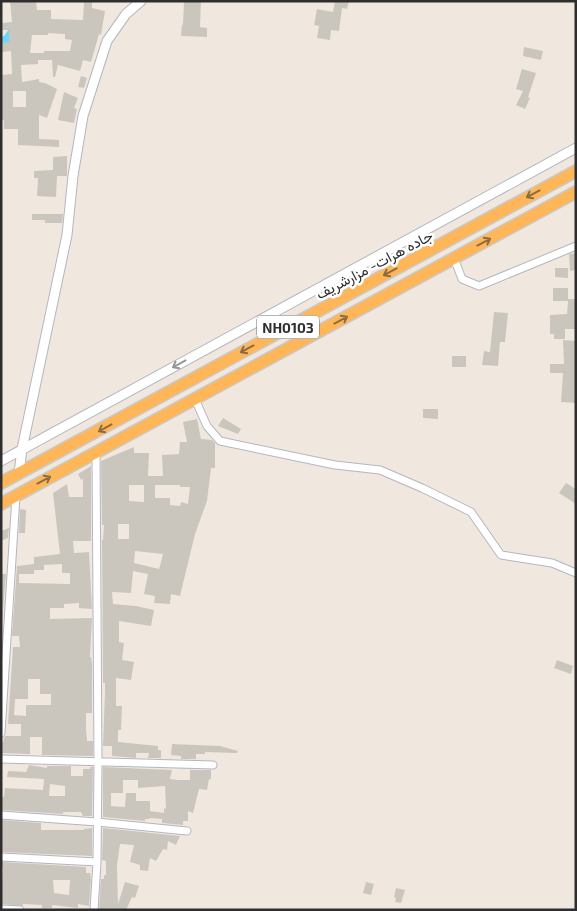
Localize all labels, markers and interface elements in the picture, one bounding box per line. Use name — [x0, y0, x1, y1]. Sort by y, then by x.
one-way arrow — [526, 190, 541, 200]
street label: جاده هرات- مزارشریف — [312, 226, 436, 303]
one-way arrow — [476, 237, 491, 247]
one-way arrow — [383, 268, 398, 277]
one-way arrow — [333, 314, 348, 324]
road number: NH0103 — [257, 316, 319, 338]
one-way arrow — [240, 345, 255, 354]
one-way arrow — [173, 359, 187, 369]
one-way arrow — [98, 424, 113, 433]
one-way arrow — [36, 475, 51, 484]

